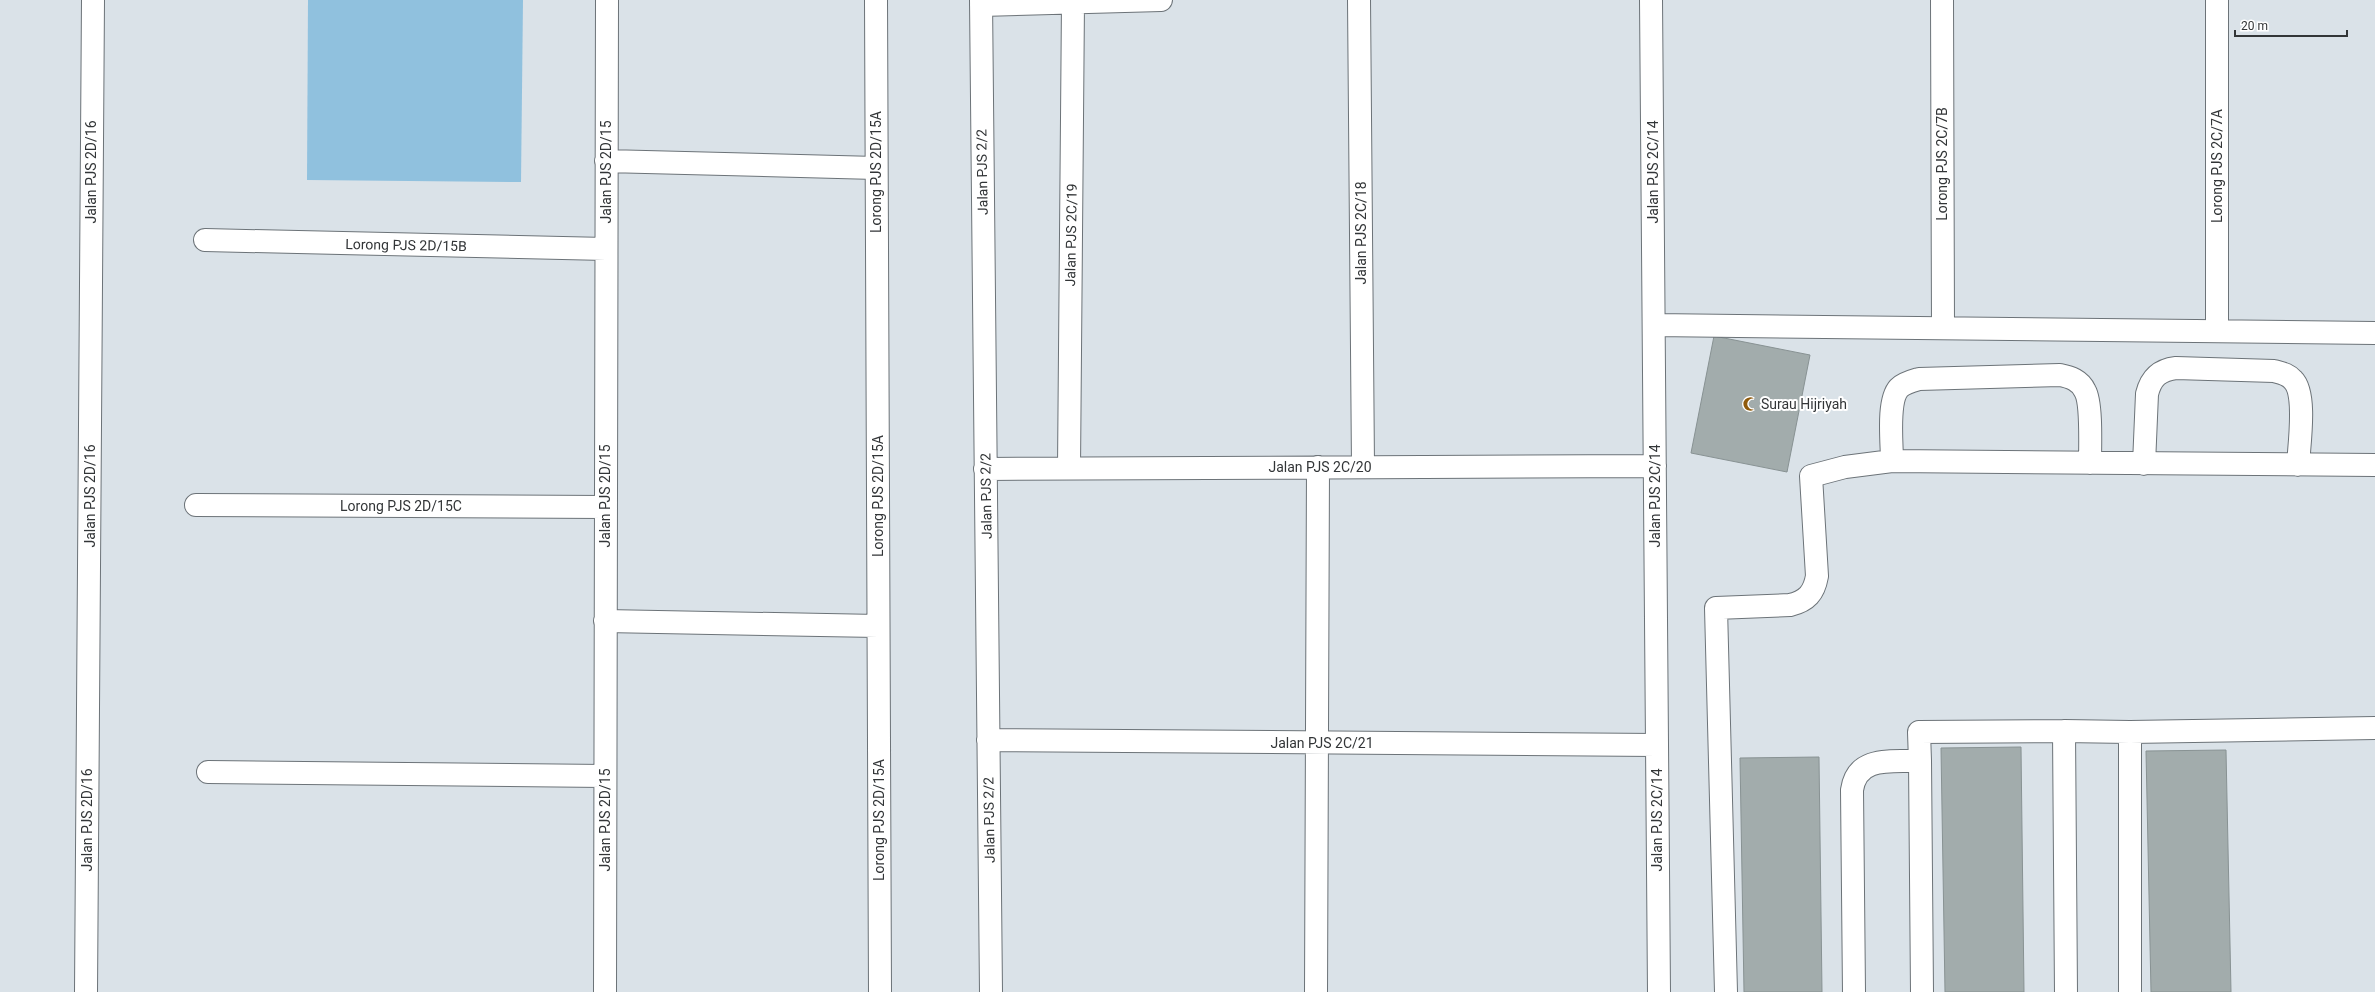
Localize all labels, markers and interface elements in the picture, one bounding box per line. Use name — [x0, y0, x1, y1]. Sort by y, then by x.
scale bar — [2235, 12, 2347, 38]
text: 20 m — [2241, 19, 2268, 33]
street label: Lorong PJS 2C/7B — [1934, 107, 1950, 221]
street label: Lorong PJS 2C/7A — [2209, 109, 2225, 223]
street label: Lorong PJS 2D/15A — [868, 111, 884, 233]
street label: Jalan PJS 2D/16 — [83, 120, 99, 224]
street label: Jalan PJS 2D/15 — [598, 120, 614, 224]
street label: Jalan PJS 2C/14 — [1645, 120, 1661, 224]
street label: Jalan PJS 2/2 — [973, 129, 991, 215]
street label: Jalan PJS 2C/18 — [1353, 181, 1369, 285]
street label: Jalan PJS 2C/19 — [1062, 183, 1080, 287]
street label: Lorong PJS 2D/15B — [345, 236, 467, 254]
mosque icon: Surau Hijriyah — [1742, 396, 1758, 412]
place label: Surau Hijriyah — [1761, 396, 1847, 412]
street label: Lorong PJS 2D/15A — [870, 435, 886, 557]
street label: Jalan PJS 2D/16 — [82, 444, 98, 548]
street label: Jalan PJS 2D/15 — [597, 444, 613, 548]
street label: Jalan PJS 2C/14 — [1647, 444, 1663, 548]
street label: Jalan PJS 2/2 — [977, 453, 995, 539]
street label: Jalan PJS 2C/20 — [1268, 459, 1372, 475]
street label: Lorong PJS 2D/15C — [340, 498, 462, 514]
street label: Jalan PJS 2C/21 — [1270, 735, 1374, 751]
street label: Lorong PJS 2D/15A — [871, 759, 887, 881]
street label: Jalan PJS 2D/16 — [79, 768, 95, 872]
street label: Jalan PJS 2D/15 — [597, 768, 613, 872]
street label: Jalan PJS 2C/14 — [1649, 768, 1665, 872]
street label: Jalan PJS 2/2 — [980, 777, 998, 863]

